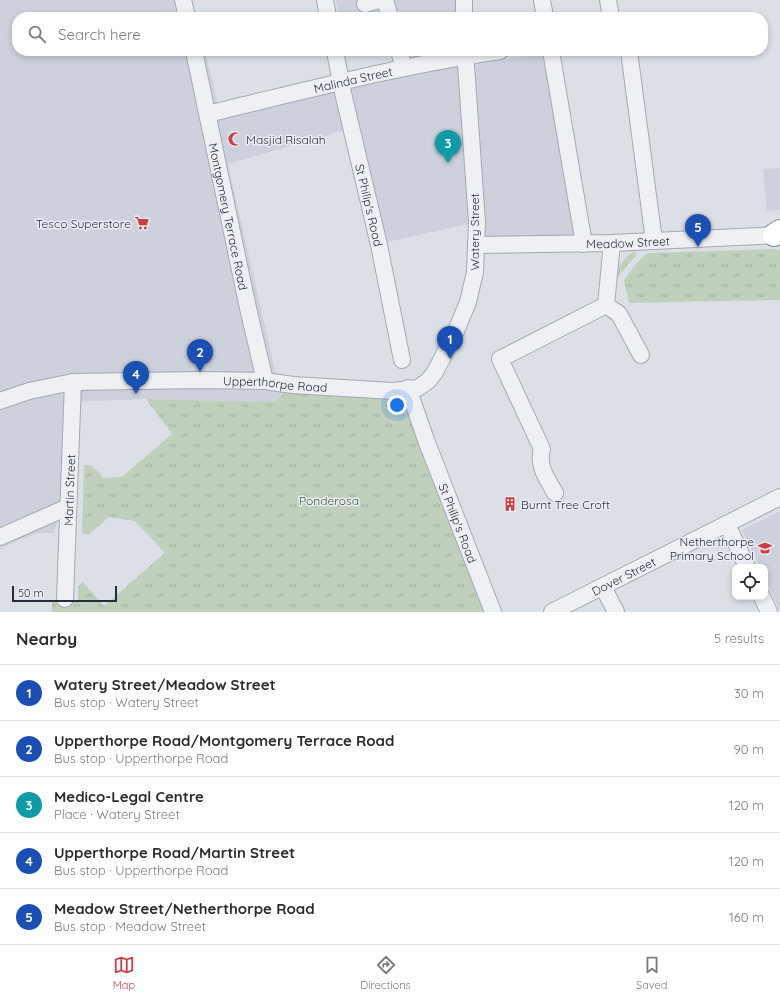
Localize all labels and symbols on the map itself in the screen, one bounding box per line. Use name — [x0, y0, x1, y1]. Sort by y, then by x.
street label: Malinda Street — [312, 63, 394, 96]
pin: 3 — [435, 130, 461, 163]
mosque icon: Masjid Risalah — [227, 131, 243, 147]
place label: Masjid Risalah — [246, 132, 326, 147]
street label: Montgomery Terrace Road — [206, 141, 252, 291]
street label: St Philip's Road — [353, 162, 387, 248]
street label: Watery Street — [467, 193, 482, 271]
pin: 5 — [685, 214, 711, 247]
supermarket icon: Tesco Superstore — [134, 215, 150, 231]
place label: Tesco Superstore — [36, 216, 131, 231]
street label: Meadow Street — [586, 233, 670, 251]
pin: 1 — [437, 326, 463, 359]
pin: 2 — [187, 339, 213, 372]
pin: 4 — [123, 361, 149, 394]
street label: Upperthorpe Road — [223, 373, 328, 395]
your location — [387, 395, 407, 415]
street label: Martin Street — [60, 454, 78, 526]
street label: St Philip's Road — [436, 481, 481, 565]
park label: Ponderosa — [299, 493, 359, 508]
building icon: Burnt Tree Croft — [502, 496, 518, 512]
place label: Burnt Tree Croft — [521, 497, 610, 512]
place label: Netherthorpe Primary School — [670, 534, 754, 563]
school or university icon: Netherthorpe Primary School — [757, 540, 773, 556]
street label: Dover Street — [589, 554, 658, 598]
scale bar — [12, 584, 117, 603]

